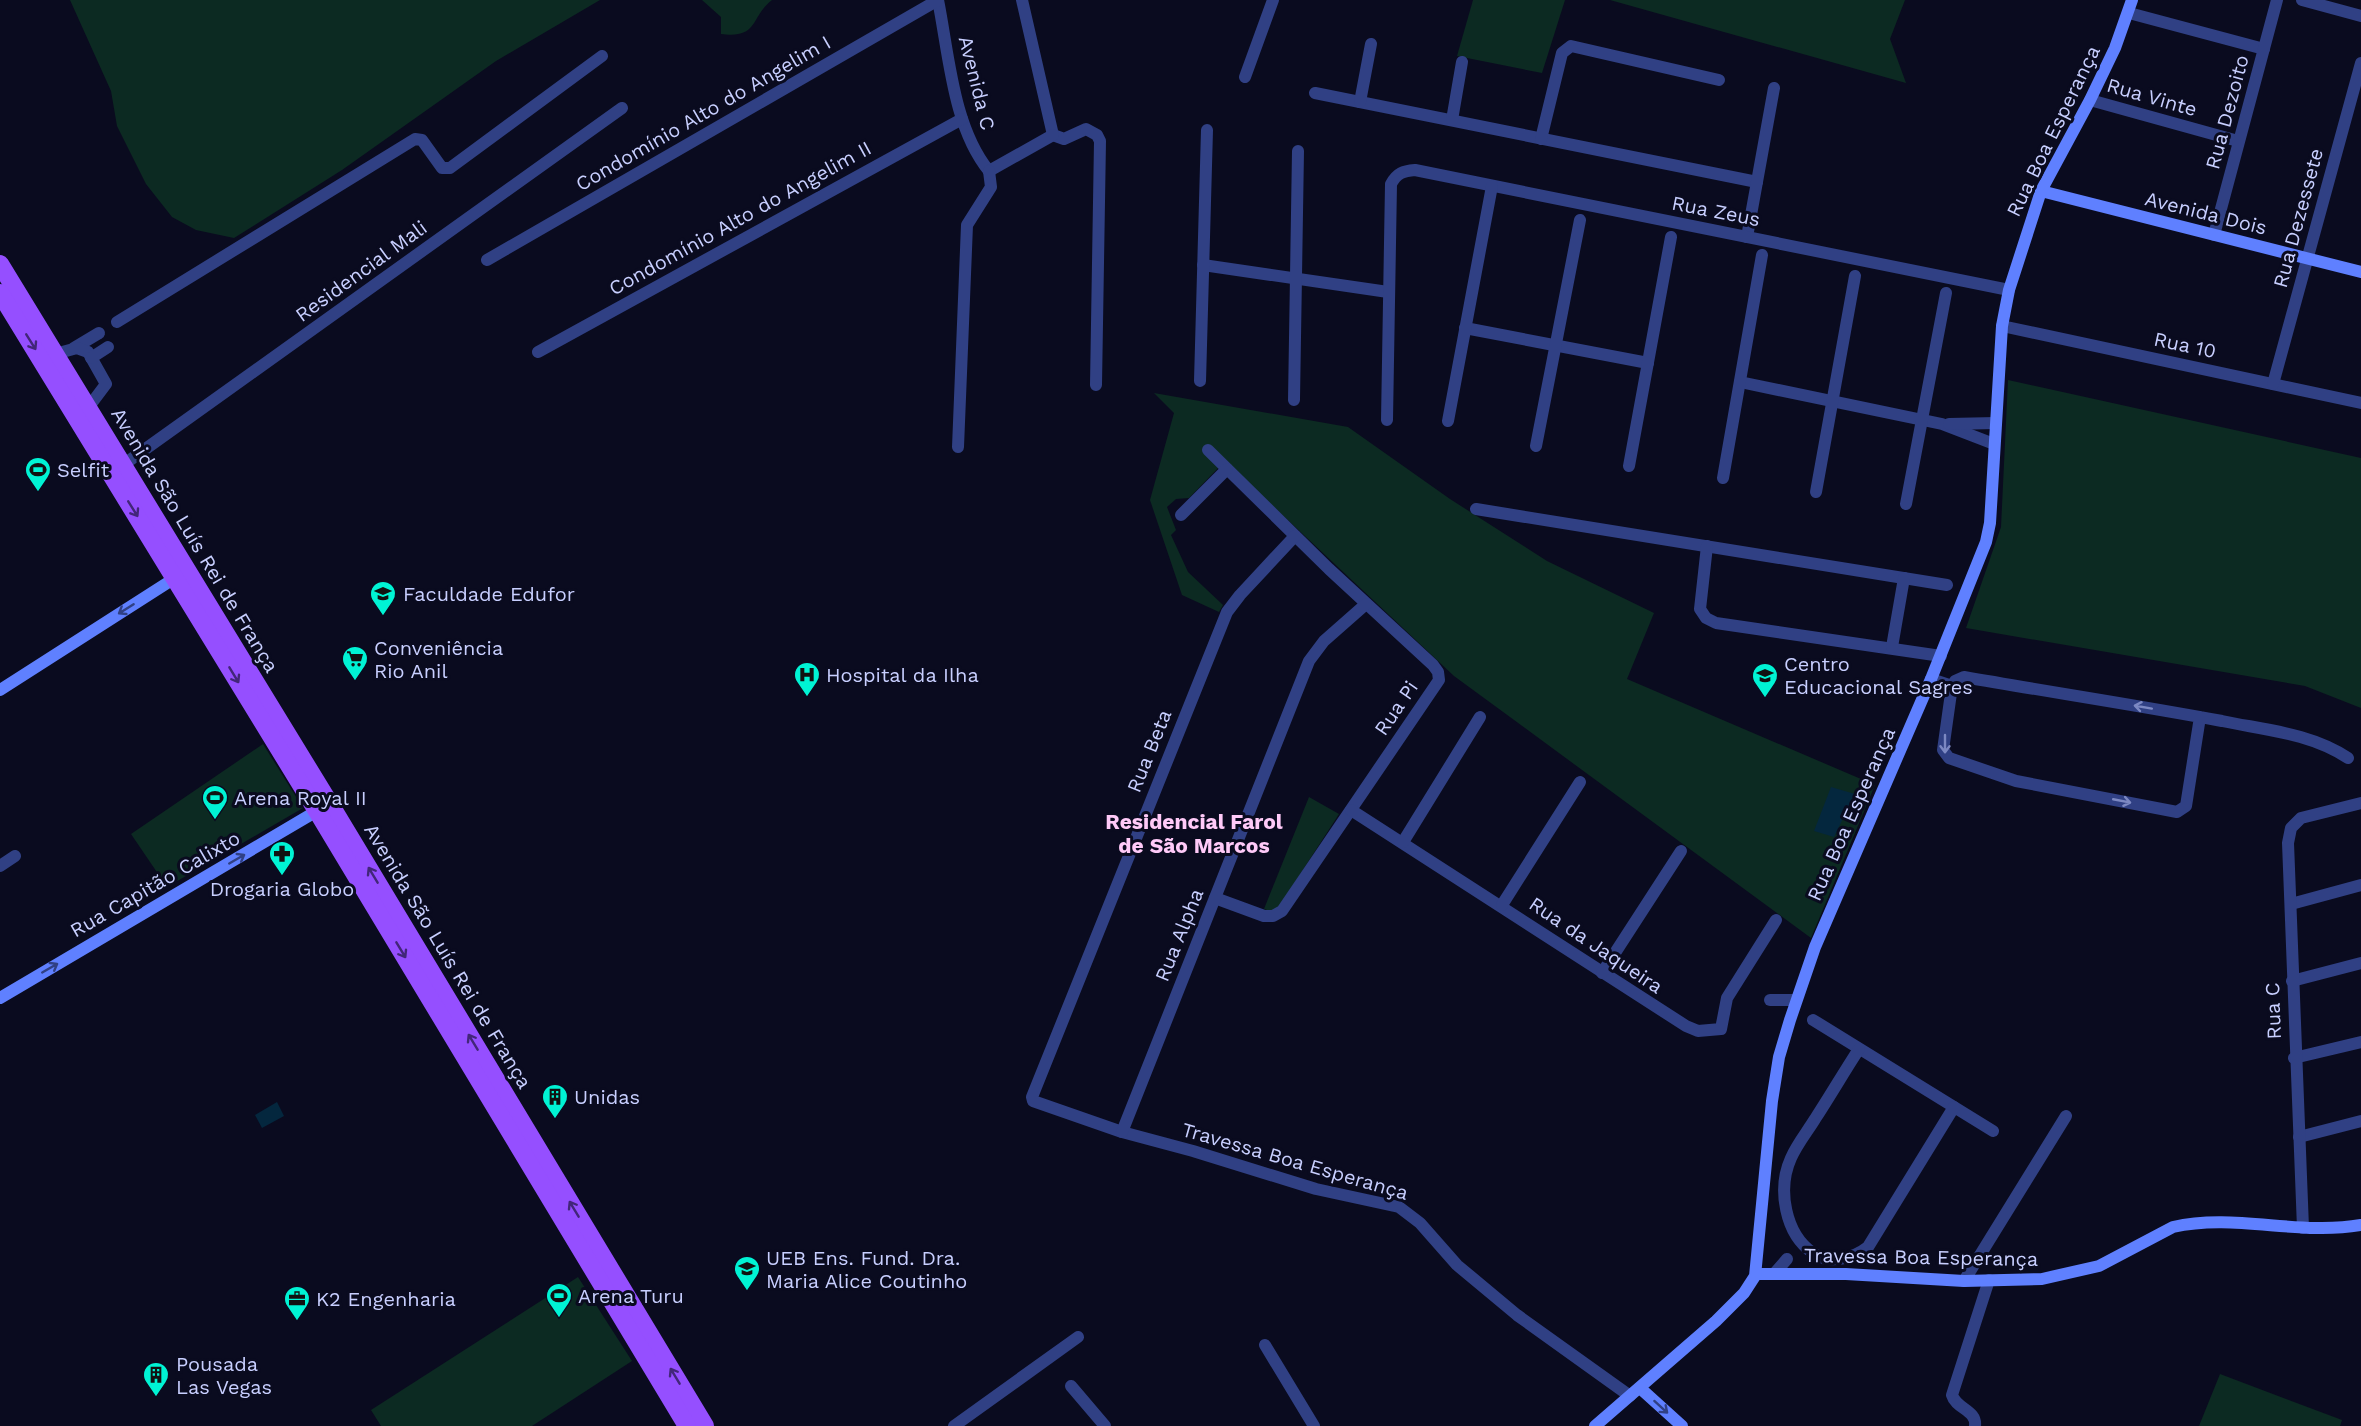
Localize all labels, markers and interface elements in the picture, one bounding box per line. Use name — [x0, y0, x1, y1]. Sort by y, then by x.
street label: Condomínio Alto do Angelim I — [571, 30, 835, 196]
street label: Avenida C — [954, 33, 1000, 133]
street label: Rua Boa Esperança — [2001, 42, 2105, 220]
street label: Rua Dezoito — [2200, 52, 2254, 172]
street label: Rua Vinte — [2104, 73, 2200, 121]
street label: Condomínio Alto do Angelim II — [605, 136, 875, 300]
street label: Rua Dezessete — [2268, 146, 2328, 290]
street label: Avenida Dois — [2143, 186, 2269, 240]
street label: Rua Zeus — [1670, 191, 1762, 231]
street label: Residencial Mali — [291, 215, 431, 327]
street label: Rua 10 — [2152, 327, 2218, 363]
one-way arrow — [24, 334, 37, 351]
street label: Avenida São Luís Rei de França — [106, 403, 284, 677]
sports icon: Selfit — [23, 455, 53, 493]
place label: Selfit — [57, 458, 110, 482]
one-way arrow — [126, 500, 139, 517]
school or university icon: Faculdade Edufor — [368, 579, 398, 617]
place label: Faculdade Edufor — [403, 582, 575, 606]
one-way arrow — [118, 604, 135, 616]
place label: Conveniência Rio Anil — [374, 636, 503, 683]
supermarket icon: Conveniência Rio Anil — [340, 644, 370, 682]
place label: Centro Educacional Sagres — [1784, 652, 1973, 699]
hospital icon: Hospital da Ilha — [792, 660, 822, 698]
school or university icon: Centro Educacional Sagres — [1750, 661, 1780, 699]
place label: Hospital da Ilha — [826, 663, 979, 687]
one-way arrow — [229, 666, 241, 683]
street label: Rua Pi — [1369, 676, 1423, 740]
one-way arrow — [2133, 702, 2153, 713]
street label: Rua Beta — [1122, 706, 1176, 796]
street label: Rua Boa Esperança — [1802, 724, 1900, 904]
one-way arrow — [1939, 733, 1951, 753]
sports icon: Arena Royal II — [200, 783, 230, 821]
place label: Arena Royal II — [234, 786, 367, 810]
one-way arrow — [2112, 796, 2131, 807]
district label: Residencial Farol de São Marcos — [1105, 809, 1283, 858]
street label: Avenida São Luís Rei de França — [359, 819, 537, 1093]
street label: Rua Capitão Calixto — [66, 826, 244, 942]
pharmacy icon: Drogaria Globo — [267, 839, 297, 877]
one-way arrow — [228, 852, 245, 864]
one-way arrow — [366, 867, 378, 884]
place label: Drogaria Globo — [210, 877, 354, 901]
street label: Rua Alpha — [1150, 885, 1208, 985]
street label: Rua da Jaqueira — [1525, 891, 1667, 999]
one-way arrow — [395, 941, 407, 958]
one-way arrow — [41, 962, 59, 973]
street label: Rua C — [2260, 982, 2286, 1040]
one-way arrow — [467, 1034, 479, 1051]
building icon: Unidas — [540, 1082, 570, 1120]
place label: Unidas — [574, 1085, 640, 1109]
street label: Travessa Boa Esperança — [1179, 1117, 1411, 1205]
one-way arrow — [567, 1201, 579, 1218]
street label: Travessa Boa Esperança — [1804, 1243, 2038, 1271]
place label: UEB Ens. Fund. Dra. Maria Alice Coutinho — [766, 1246, 967, 1293]
school or university icon: UEB Ens. Fund. Dra. Maria Alice Coutinho — [732, 1254, 762, 1292]
sports icon: Arena Turu — [544, 1281, 574, 1319]
office icon: K2 Engenharia — [282, 1284, 312, 1322]
place label: Arena Turu — [578, 1284, 684, 1308]
place label: K2 Engenharia — [316, 1287, 456, 1311]
place label: Pousada Las Vegas — [176, 1352, 272, 1399]
building icon: Pousada Las Vegas — [141, 1360, 171, 1398]
one-way arrow — [668, 1368, 680, 1385]
one-way arrow — [1653, 1400, 1668, 1414]

